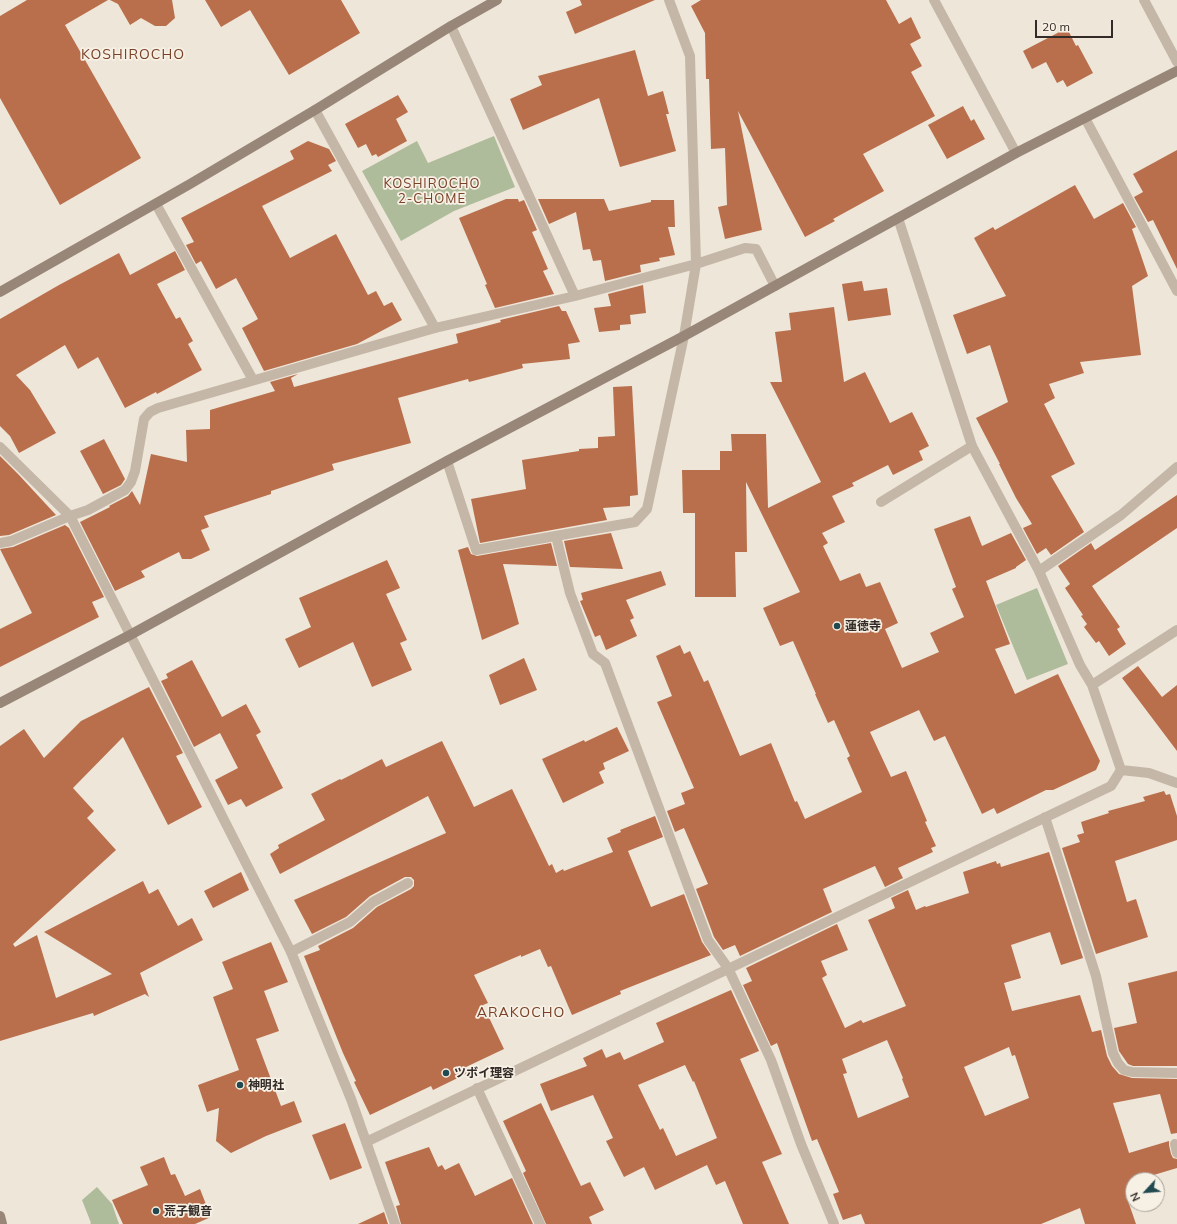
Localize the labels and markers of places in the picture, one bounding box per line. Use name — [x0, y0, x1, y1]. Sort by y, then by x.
place label: 蓮徳寺 — [845, 619, 881, 633]
marker: 蓮徳寺 — [832, 621, 842, 631]
place label: ツボイ理容 — [454, 1066, 514, 1080]
marker: ツボイ理容 — [441, 1068, 451, 1078]
place label: 神明社 — [248, 1078, 284, 1092]
marker: 神明社 — [235, 1080, 245, 1090]
place label: 荒子観音 — [164, 1204, 212, 1218]
marker: 荒子観音 — [151, 1206, 161, 1216]

